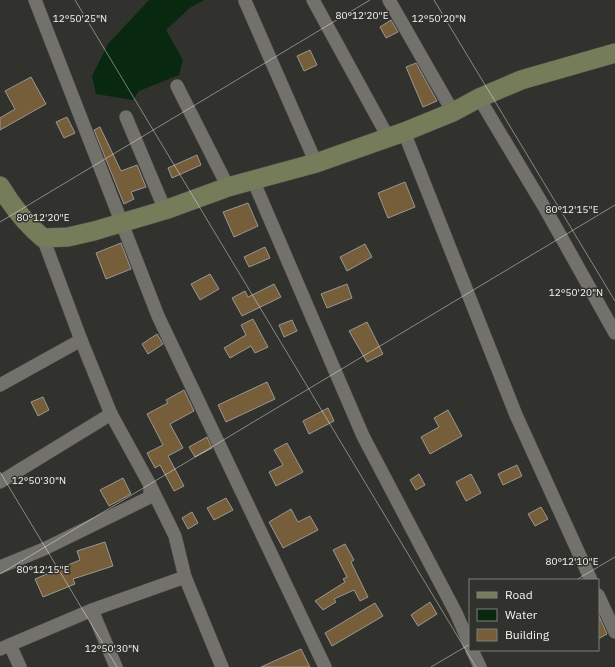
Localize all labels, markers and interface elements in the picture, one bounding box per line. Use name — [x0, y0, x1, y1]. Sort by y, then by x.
text: 80°12'20"E — [335, 9, 389, 22]
text: 12°50'25"N — [53, 12, 107, 25]
text: 12°50'20"N — [412, 12, 466, 25]
text: 80°12'15"E — [545, 203, 599, 216]
text: 80°12'20"E — [16, 211, 70, 224]
text: 12°50'20"N — [549, 286, 603, 299]
text: 12°50'30"N — [12, 474, 66, 487]
text: 80°12'10"E — [545, 555, 599, 568]
text: 80°12'15"E — [16, 563, 70, 576]
legend — [469, 579, 599, 651]
text: Road — [505, 587, 533, 602]
text: Water — [505, 607, 538, 622]
text: Building — [505, 627, 550, 642]
text: 12°50'30"N — [85, 642, 139, 655]

